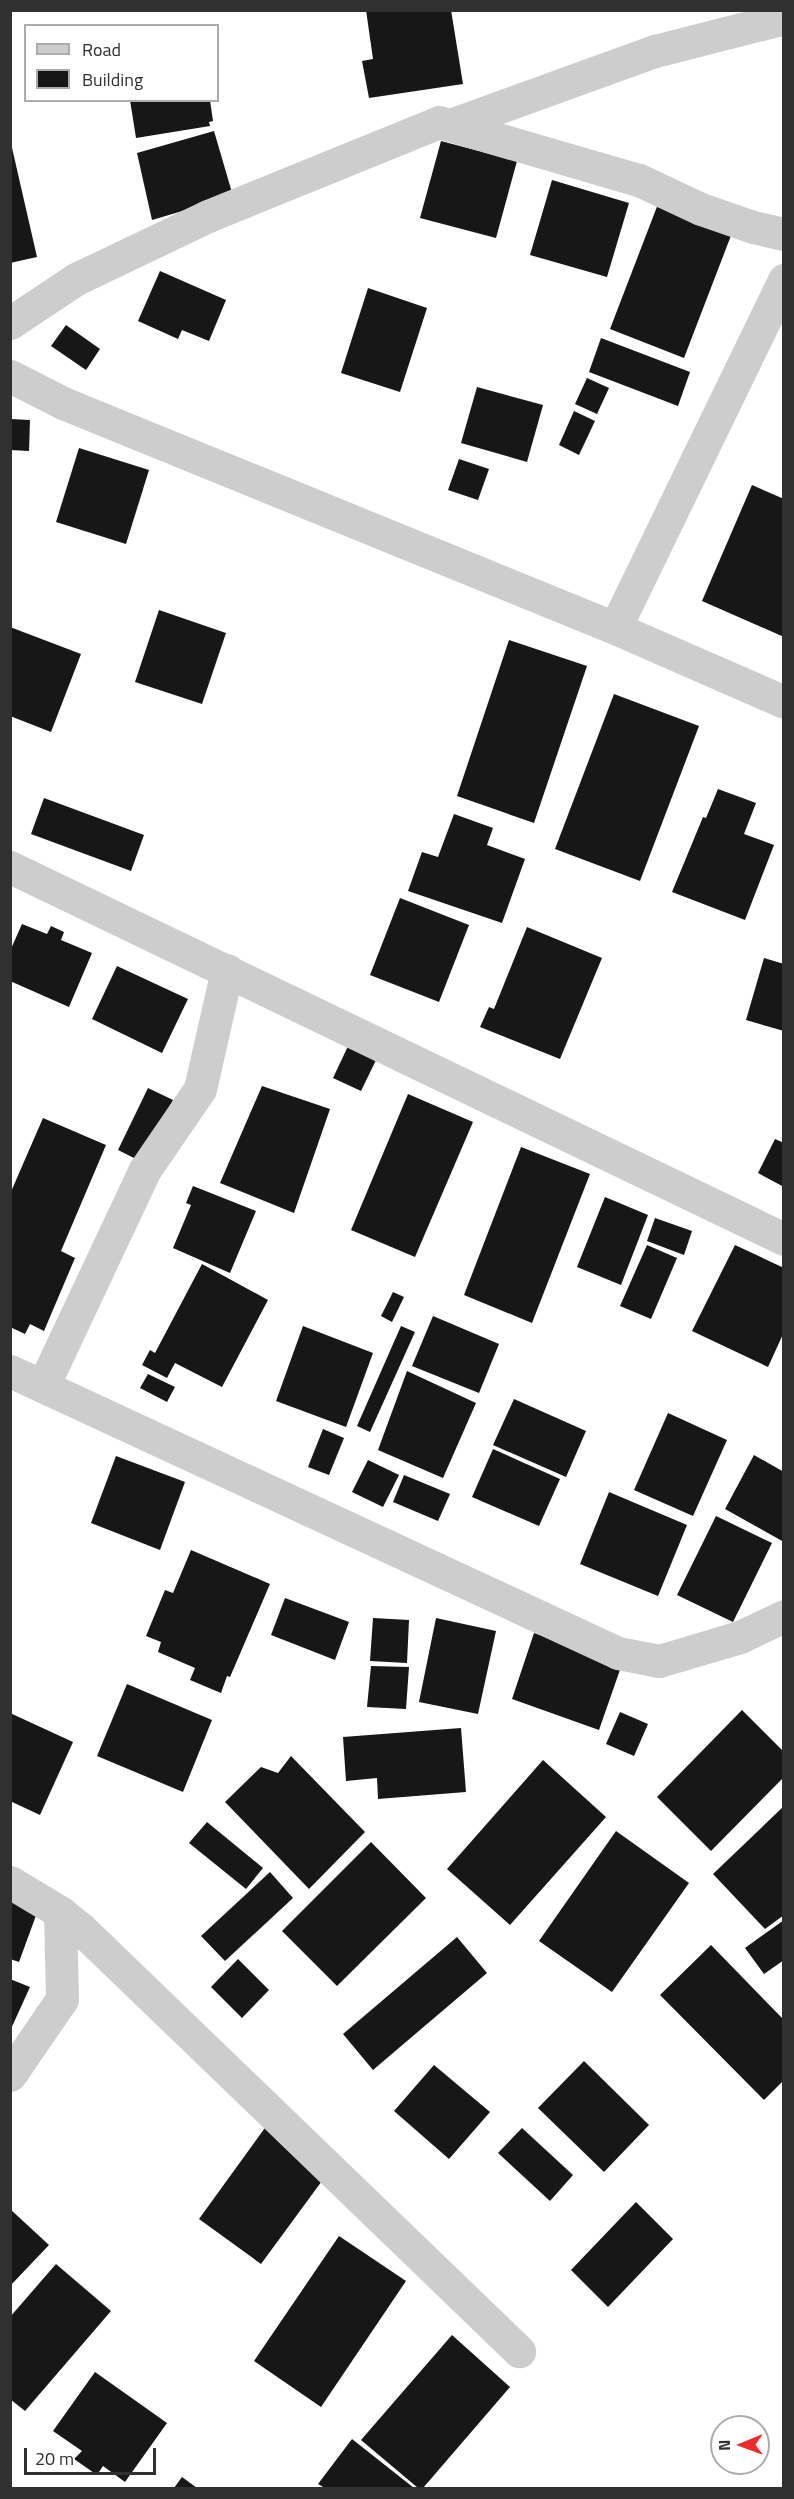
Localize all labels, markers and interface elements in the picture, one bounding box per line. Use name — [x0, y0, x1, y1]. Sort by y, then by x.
legend — [24, 24, 219, 102]
text: Road — [82, 36, 121, 63]
text: Building — [82, 66, 143, 93]
north arrow — [710, 2415, 770, 2475]
scale bar — [27, 2436, 159, 2474]
text: N — [712, 2440, 736, 2451]
text: 20 m — [35, 2445, 74, 2472]

